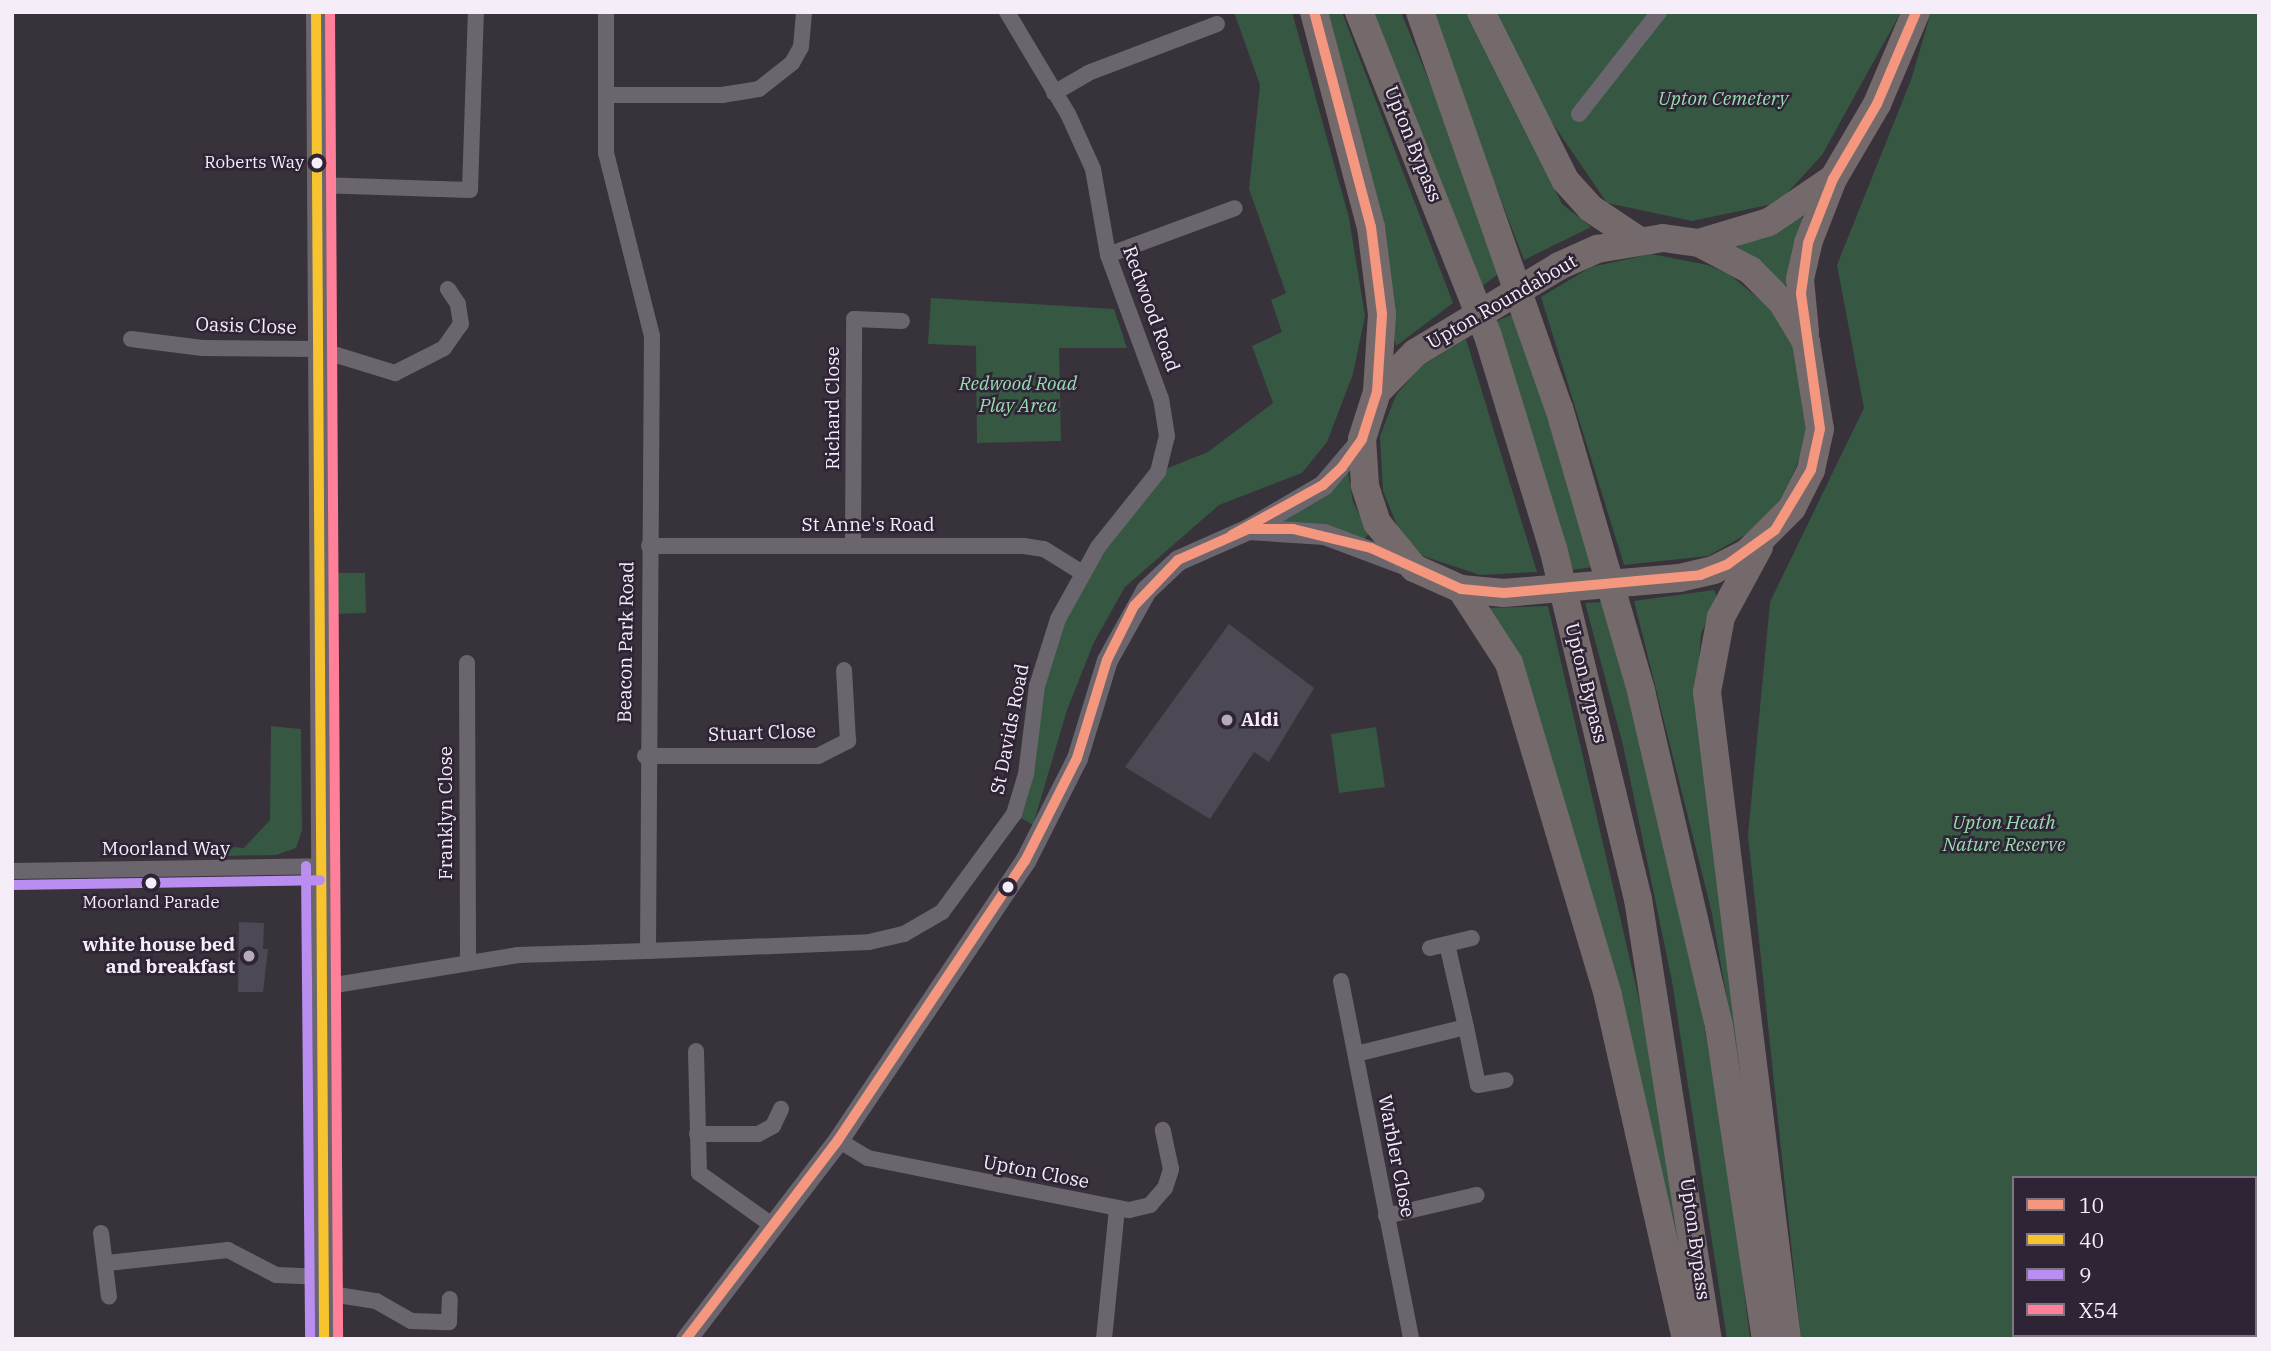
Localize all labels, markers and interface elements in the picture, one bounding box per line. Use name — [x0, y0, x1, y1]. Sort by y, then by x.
street label: Upton Bypass — [1379, 83, 1447, 205]
park label: Upton Cemetery — [1658, 88, 1788, 110]
place label: Roberts Way — [204, 153, 304, 173]
marker: Roberts Way — [310, 156, 324, 170]
street label: Redwood Road — [1118, 243, 1184, 375]
street label: Upton Roundabout — [1423, 250, 1581, 354]
street label: Oasis Close — [195, 313, 297, 339]
street label: Richard Close — [822, 346, 844, 470]
park label: Redwood Road Play Area — [959, 373, 1077, 417]
street label: St Anne's Road — [802, 514, 934, 536]
street label: Beacon Park Road — [613, 561, 639, 723]
street label: Upton Bypass — [1560, 621, 1612, 745]
street label: St Davids Road — [986, 662, 1034, 796]
place label: Aldi — [1241, 709, 1279, 731]
marker: Aldi — [1219, 712, 1235, 728]
street label: Stuart Close — [708, 720, 816, 746]
street label: Franklyn Close — [435, 746, 457, 880]
park label: Upton Heath Nature Reserve — [1943, 812, 2065, 856]
street label: Moorland Way — [102, 838, 230, 860]
marker: Moorland Parade — [144, 876, 158, 890]
unlabelled marker — [1001, 880, 1015, 894]
place label: Moorland Parade — [82, 893, 220, 913]
place label: white house bed and breakfast — [82, 934, 235, 978]
marker: white house bed and breakfast — [241, 948, 257, 964]
street label: Warbler Close — [1373, 1093, 1419, 1219]
street label: Upton Close — [981, 1151, 1091, 1193]
legend — [2012, 1176, 2257, 1337]
street label: Upton Bypass — [1675, 1177, 1715, 1301]
text: 10 — [2079, 1191, 2104, 1219]
text: 40 — [2079, 1226, 2104, 1254]
text: 9 — [2079, 1261, 2092, 1289]
text: X54 — [2079, 1296, 2118, 1324]

